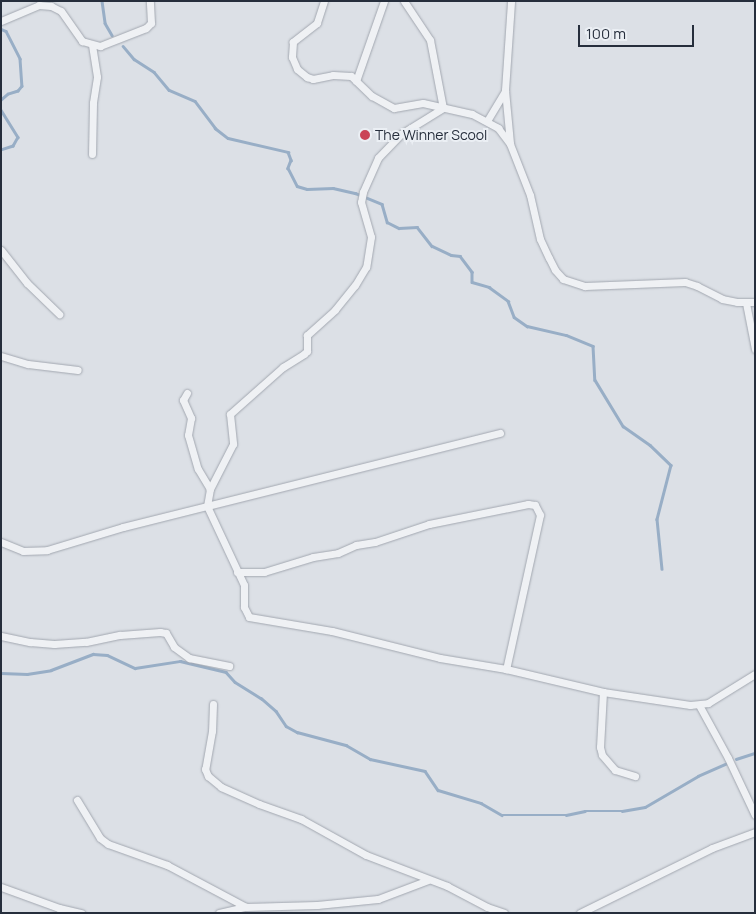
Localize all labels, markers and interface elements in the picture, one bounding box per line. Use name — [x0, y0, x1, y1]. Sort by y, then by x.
scale bar — [581, 15, 697, 47]
text: 100 m — [586, 23, 626, 44]
place label: The Winner Scool — [375, 127, 487, 143]
marker: The Winner Scool — [359, 129, 371, 141]

